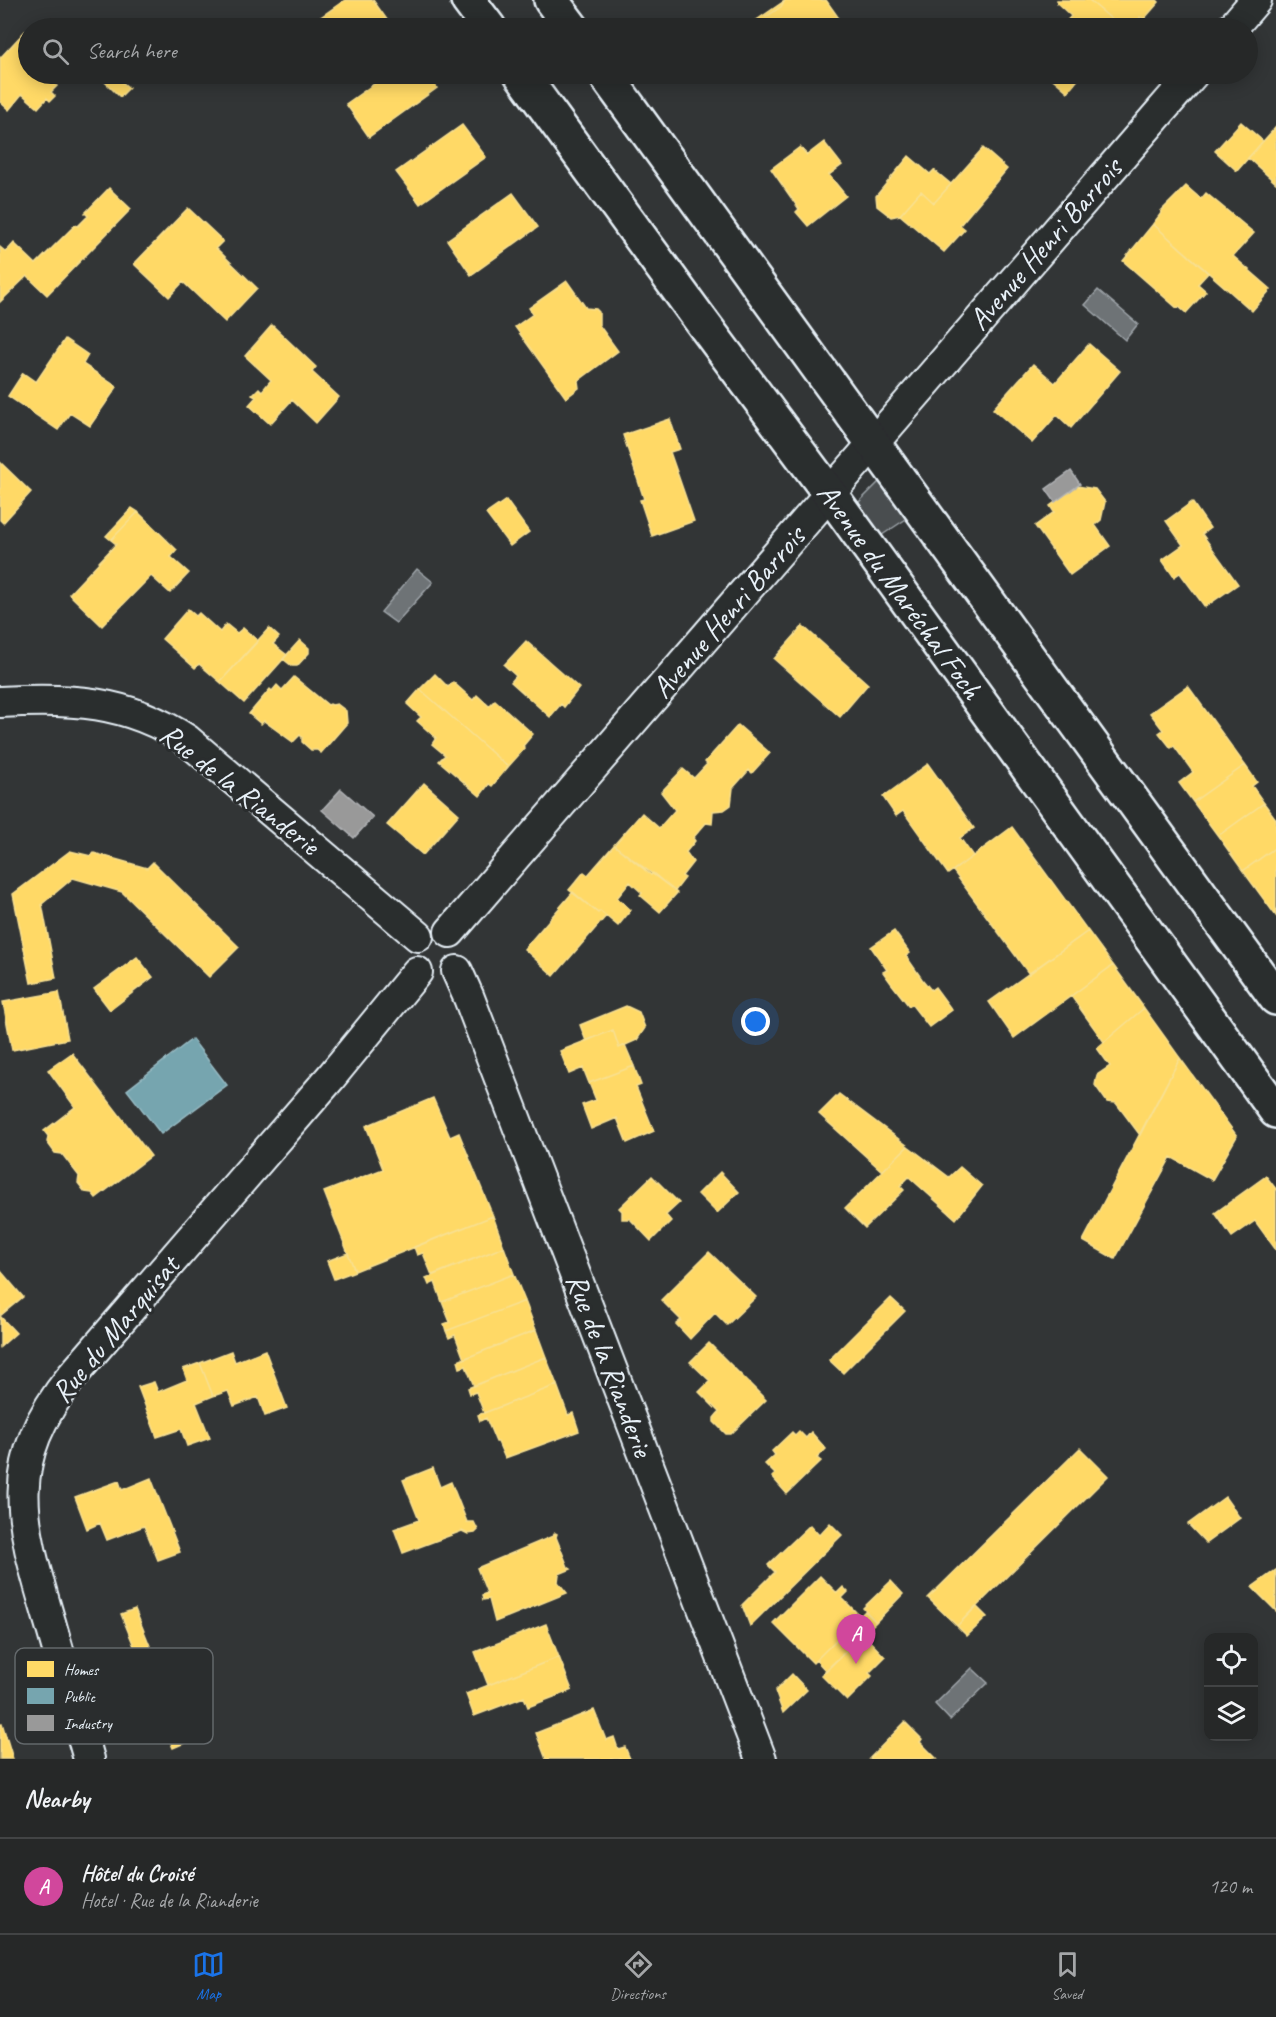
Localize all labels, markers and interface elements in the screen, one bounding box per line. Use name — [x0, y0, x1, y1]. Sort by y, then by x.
search box — [18, 18, 1258, 84]
icon: search — [39, 35, 72, 68]
text: Search here — [87, 37, 177, 65]
street label: Avenue Henri Barrois — [960, 148, 1132, 338]
street label: Avenue du Maréchal Foch — [809, 475, 992, 708]
street label: Avenue Henri Barrois — [643, 516, 815, 706]
street label: Rue de la Rianderie — [152, 715, 329, 865]
your location — [741, 1007, 770, 1036]
street label: Rue du Marquisat — [43, 1245, 189, 1410]
street label: Rue de la Rianderie — [558, 1268, 663, 1464]
pin: A — [836, 1614, 876, 1664]
map controls — [1204, 1633, 1258, 1741]
button: locate — [1204, 1633, 1258, 1687]
legend — [15, 1648, 213, 1744]
text: Homes — [64, 1660, 100, 1680]
text: Public — [64, 1687, 96, 1707]
button: layers — [1204, 1687, 1258, 1741]
text: Industry — [64, 1714, 113, 1734]
text: Nearby — [24, 1782, 89, 1815]
text: Hôtel du Croisé — [81, 1860, 193, 1888]
text: A — [38, 1874, 49, 1899]
text: 120 m — [1209, 1874, 1252, 1899]
text: Hotel · Rue de la Rianderie — [81, 1888, 258, 1913]
tab: Map — [192, 1948, 225, 2004]
tab: Directions — [610, 1948, 666, 2004]
tab: Saved — [1051, 1948, 1084, 2004]

